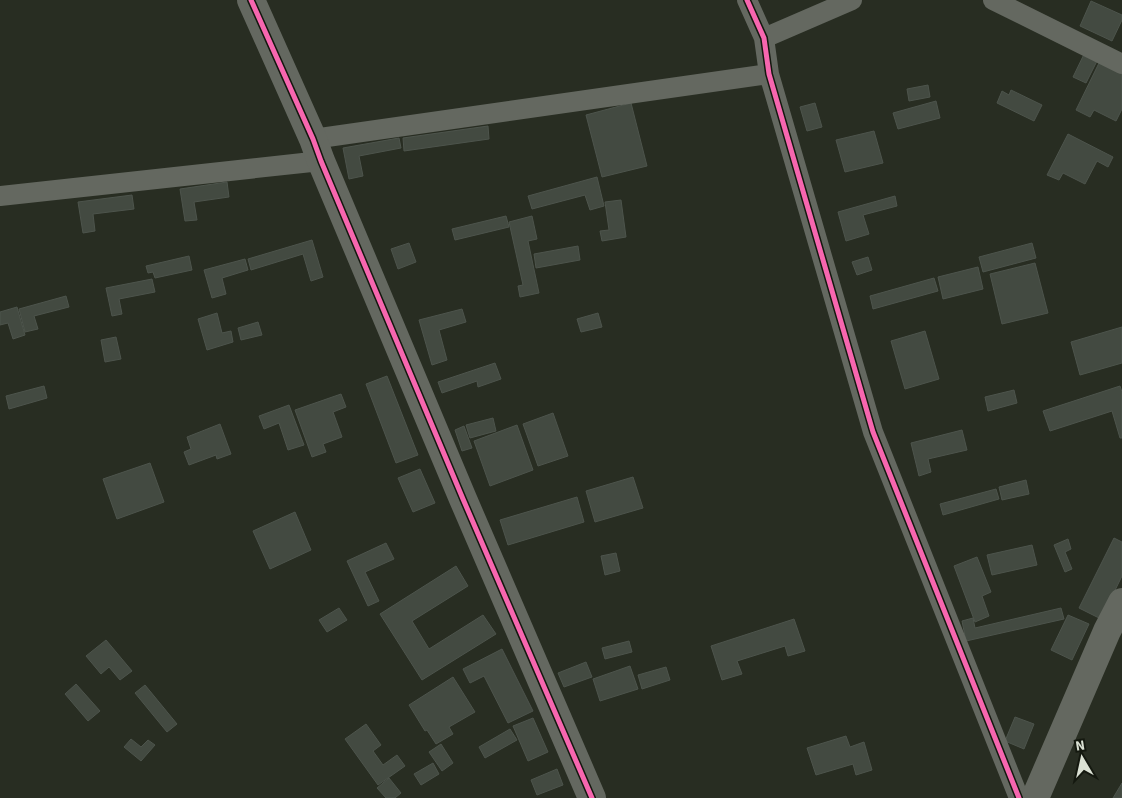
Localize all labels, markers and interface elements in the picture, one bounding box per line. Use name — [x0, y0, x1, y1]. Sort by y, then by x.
north arrow — [1057, 733, 1107, 783]
text: N — [1074, 736, 1086, 757]

